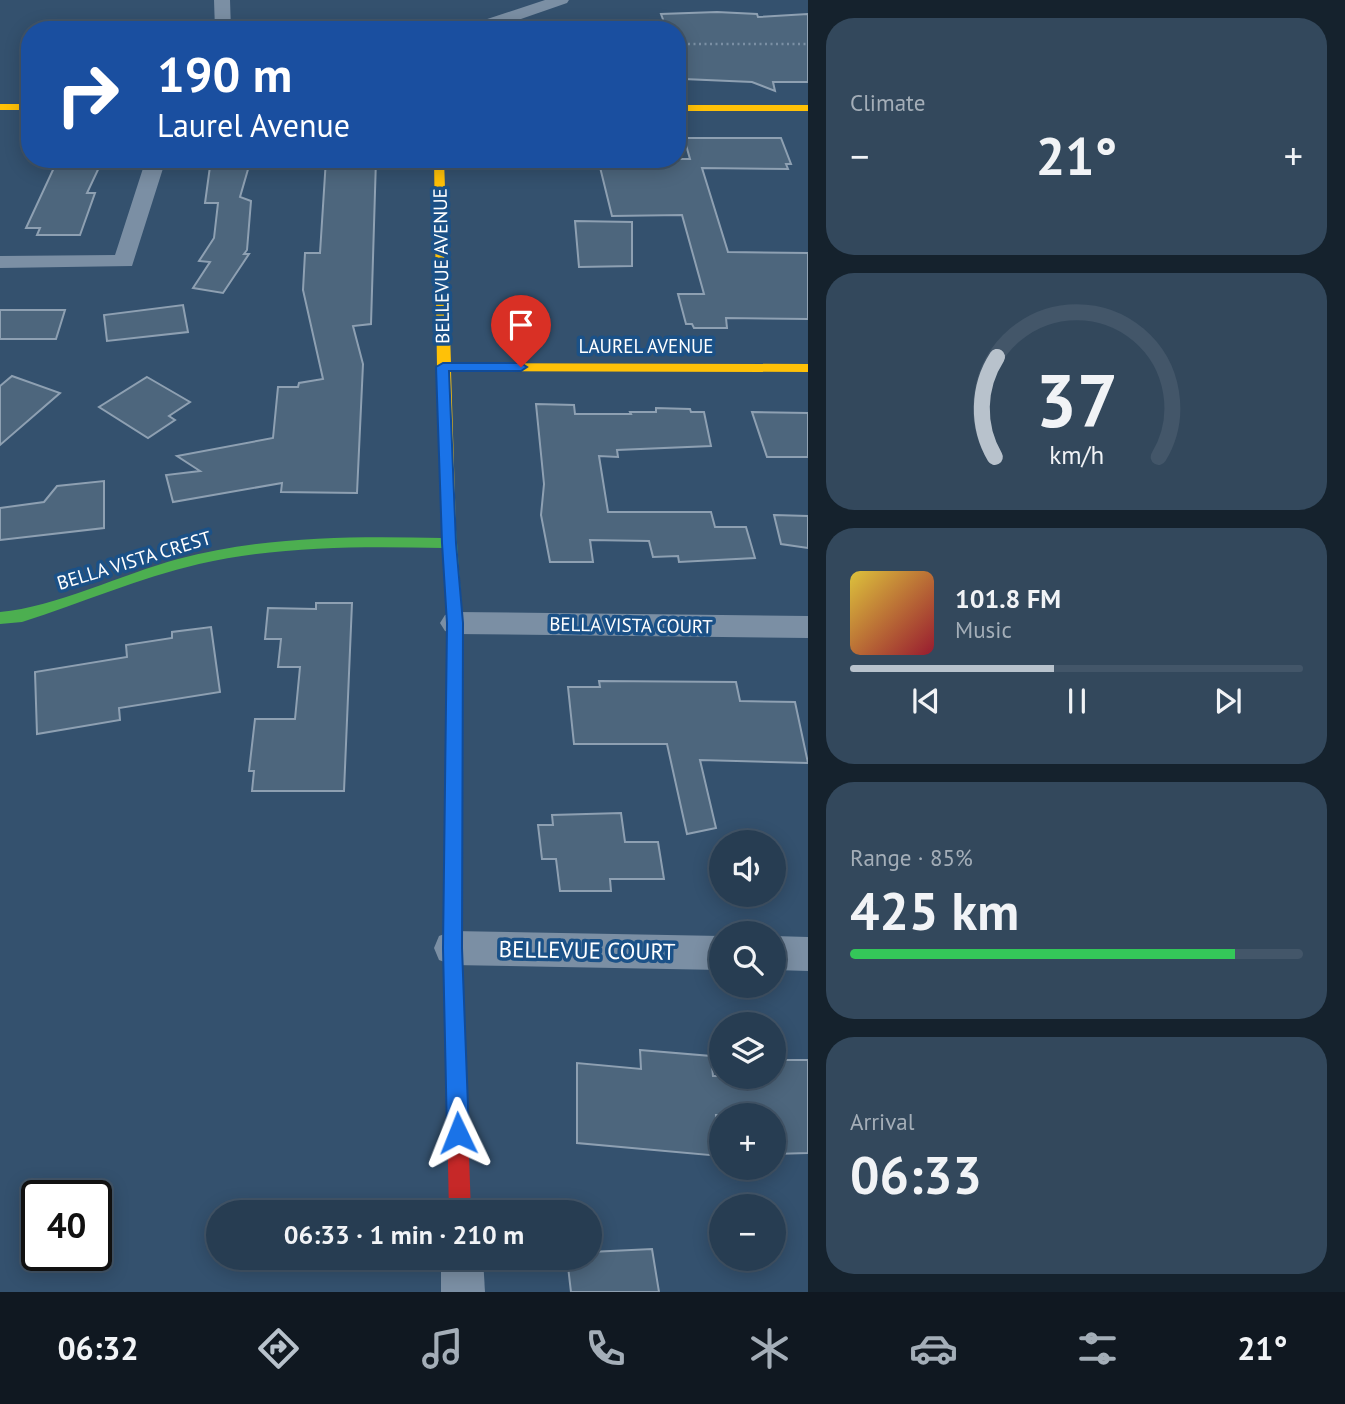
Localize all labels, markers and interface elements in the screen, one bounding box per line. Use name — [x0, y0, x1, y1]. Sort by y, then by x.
text: 190 m — [157, 42, 292, 106]
icon: right — [42, 49, 133, 140]
text: Climate — [850, 88, 925, 117]
text: Laurel Avenue — [157, 104, 350, 146]
text: 21° — [1036, 122, 1117, 189]
text: − — [850, 131, 869, 180]
text: + — [1284, 131, 1303, 180]
street label: BELLEVUE AVENUE — [428, 188, 454, 344]
pin — [491, 295, 551, 367]
icon: arrive — [502, 306, 540, 344]
street label: LAUREL AVENUE — [578, 334, 714, 358]
text: 37 — [1035, 354, 1118, 448]
text: km/h — [1049, 439, 1104, 471]
street label: BELLA VISTA CREST — [54, 525, 214, 595]
text: 101.8 FM — [955, 582, 1061, 615]
street label: BELLA VISTA COURT — [549, 612, 713, 638]
text: Music — [955, 615, 1012, 644]
icon: previous — [907, 682, 945, 720]
icon: pause — [1058, 682, 1096, 720]
icon: next — [1209, 682, 1247, 720]
map controls — [709, 830, 786, 1271]
button: sound — [709, 830, 786, 907]
text: Range · 85% — [850, 843, 973, 872]
text: 425 km — [850, 877, 1019, 944]
button: search — [709, 921, 786, 998]
street label: BELLEVUE COURT — [498, 934, 676, 966]
button: layers — [709, 1012, 786, 1089]
position arrow — [421, 1096, 495, 1170]
button: + — [709, 1103, 786, 1180]
text: Arrival — [850, 1107, 914, 1136]
text: 06:33 — [850, 1141, 982, 1208]
speed limit sign: 40 — [21, 1180, 112, 1271]
button: − — [709, 1194, 786, 1271]
text: 06:33 · 1 min · 210 m — [284, 1218, 524, 1251]
icon: directions — [254, 1324, 303, 1373]
icon: music — [418, 1324, 467, 1373]
icon: phone — [581, 1324, 630, 1373]
icon: climate — [745, 1324, 794, 1373]
icon: car — [909, 1324, 958, 1373]
icon: filters — [1073, 1324, 1122, 1373]
text: 06:32 — [57, 1327, 139, 1369]
text: 21° — [1237, 1327, 1288, 1369]

